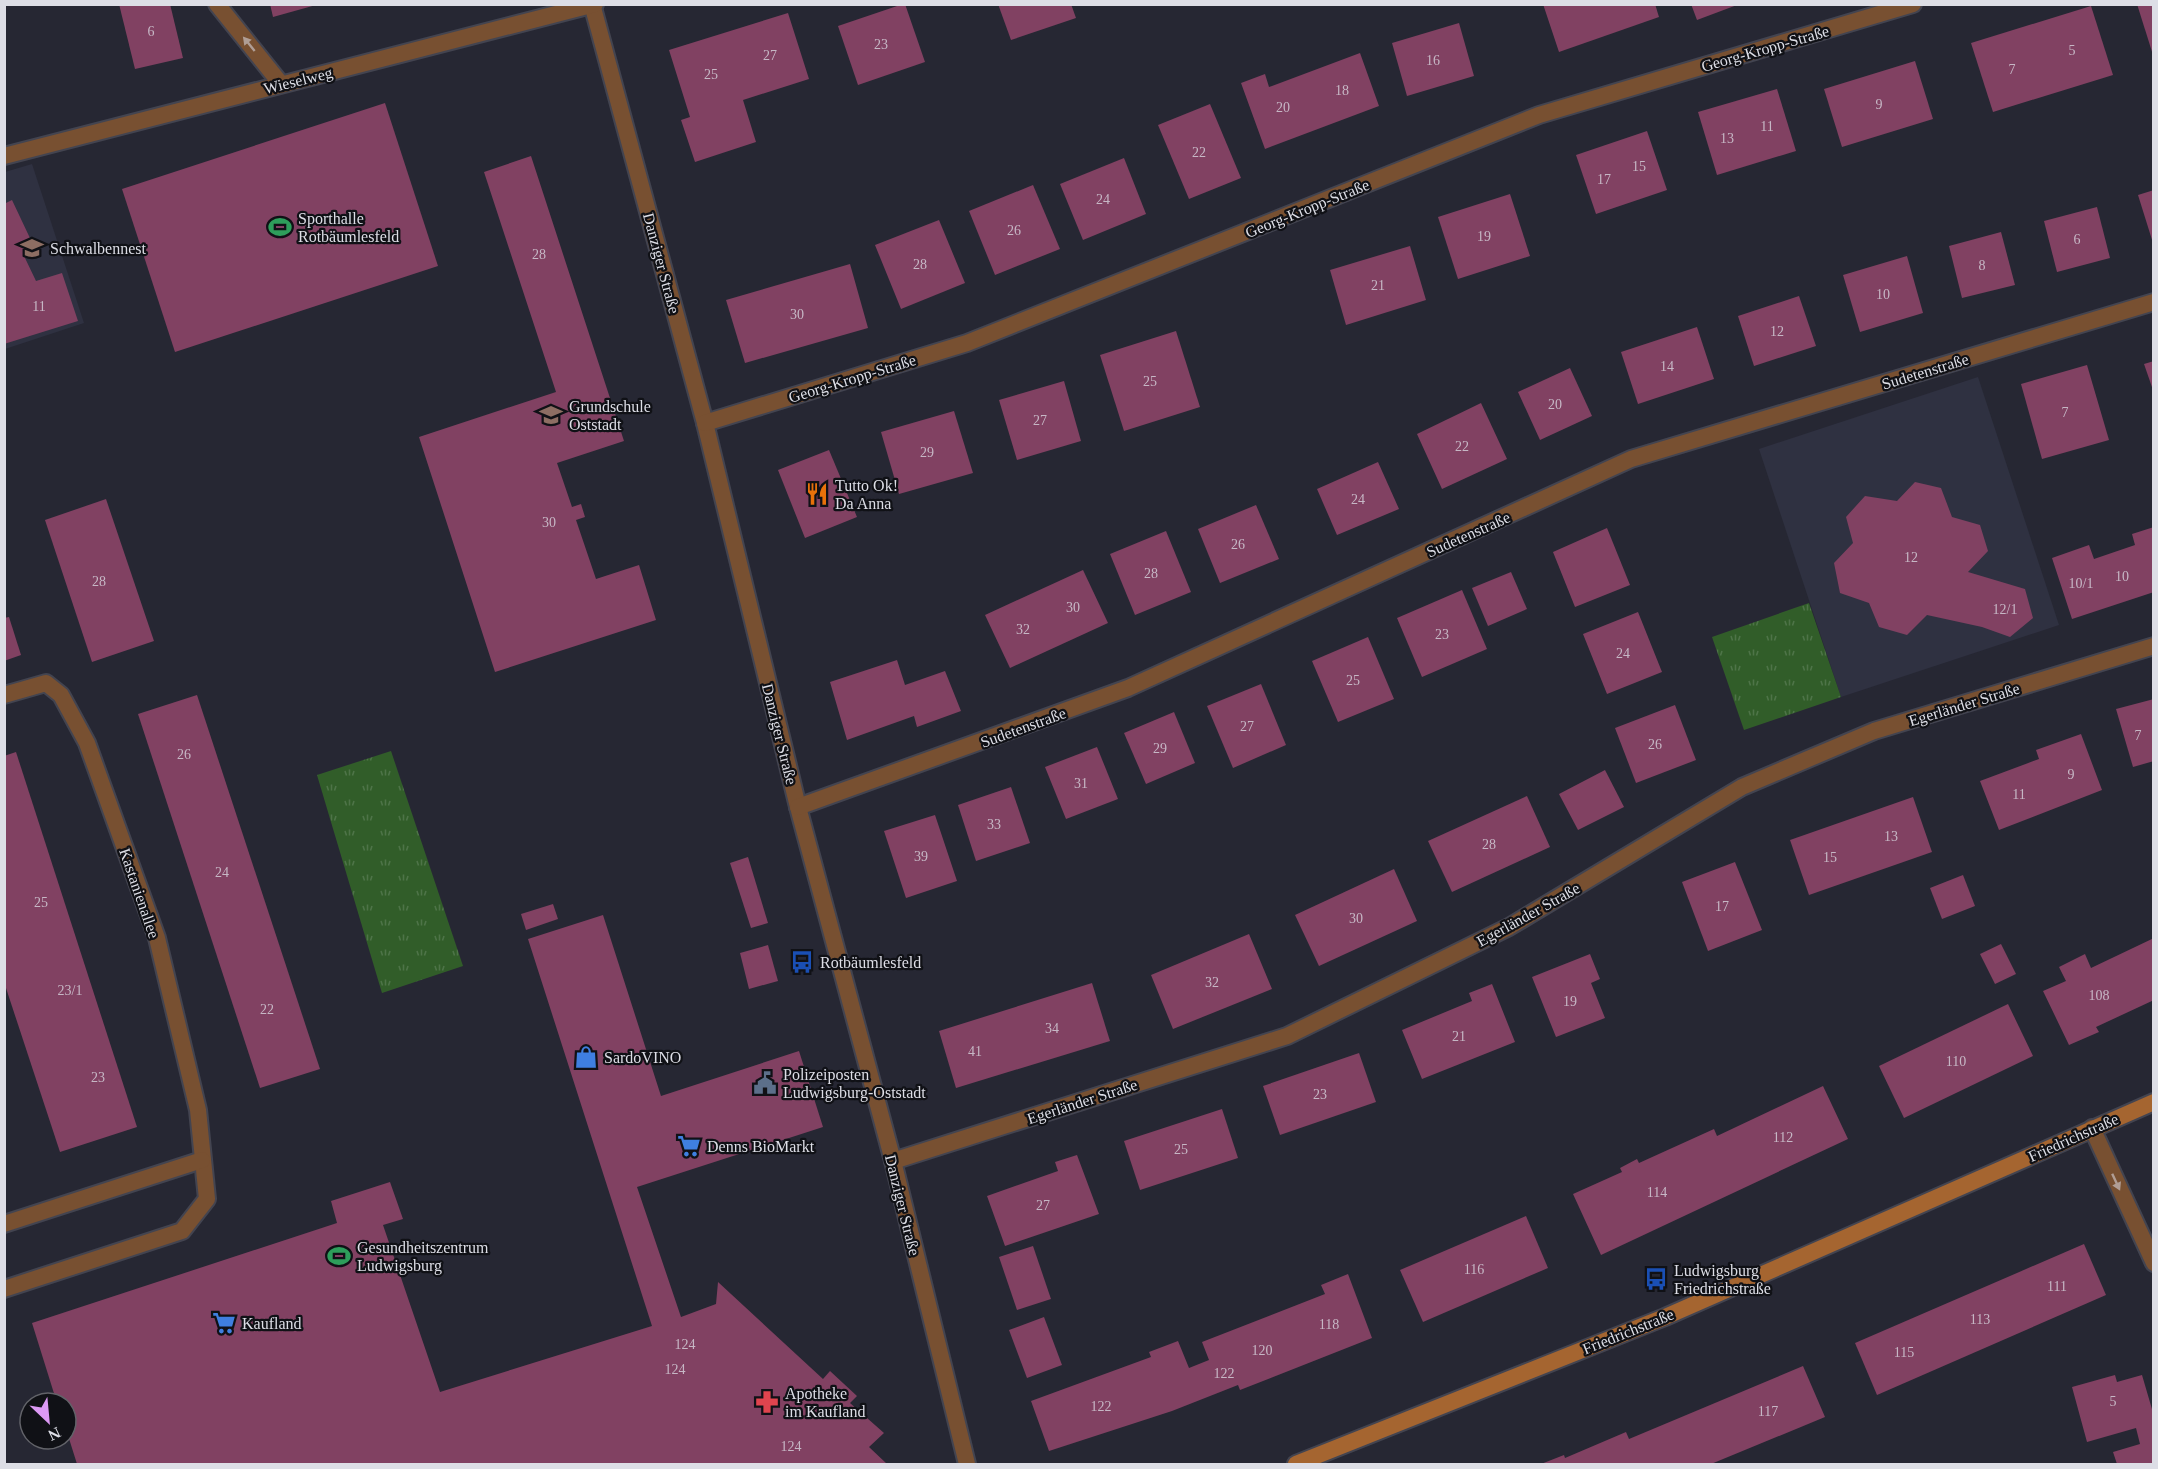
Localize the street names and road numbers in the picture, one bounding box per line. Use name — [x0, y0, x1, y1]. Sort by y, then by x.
street label: Georg-Kropp-Straße — [1699, 22, 1831, 76]
street label: Wieselweg — [262, 64, 335, 98]
street label: Georg-Kropp-Straße — [1243, 176, 1372, 242]
street label: Danziger Straße — [639, 211, 683, 316]
street label: Sudetenstraße — [1880, 350, 1971, 393]
street label: Georg-Kropp-Straße — [786, 351, 918, 407]
street label: Sudetenstraße — [1424, 508, 1513, 560]
street label: Egerländer Straße — [1907, 680, 2022, 730]
street label: Danziger Straße — [758, 682, 800, 787]
street label: Sudetenstraße — [978, 704, 1068, 751]
street label: Kastanienallee — [116, 846, 163, 940]
street label: Egerländer Straße — [1474, 879, 1583, 951]
street label: Egerländer Straße — [1025, 1076, 1140, 1128]
street label: Friedrichstraße — [2026, 1110, 2121, 1165]
street label: Danziger Straße — [881, 1153, 923, 1258]
street label: Friedrichstraße — [1580, 1305, 1676, 1357]

